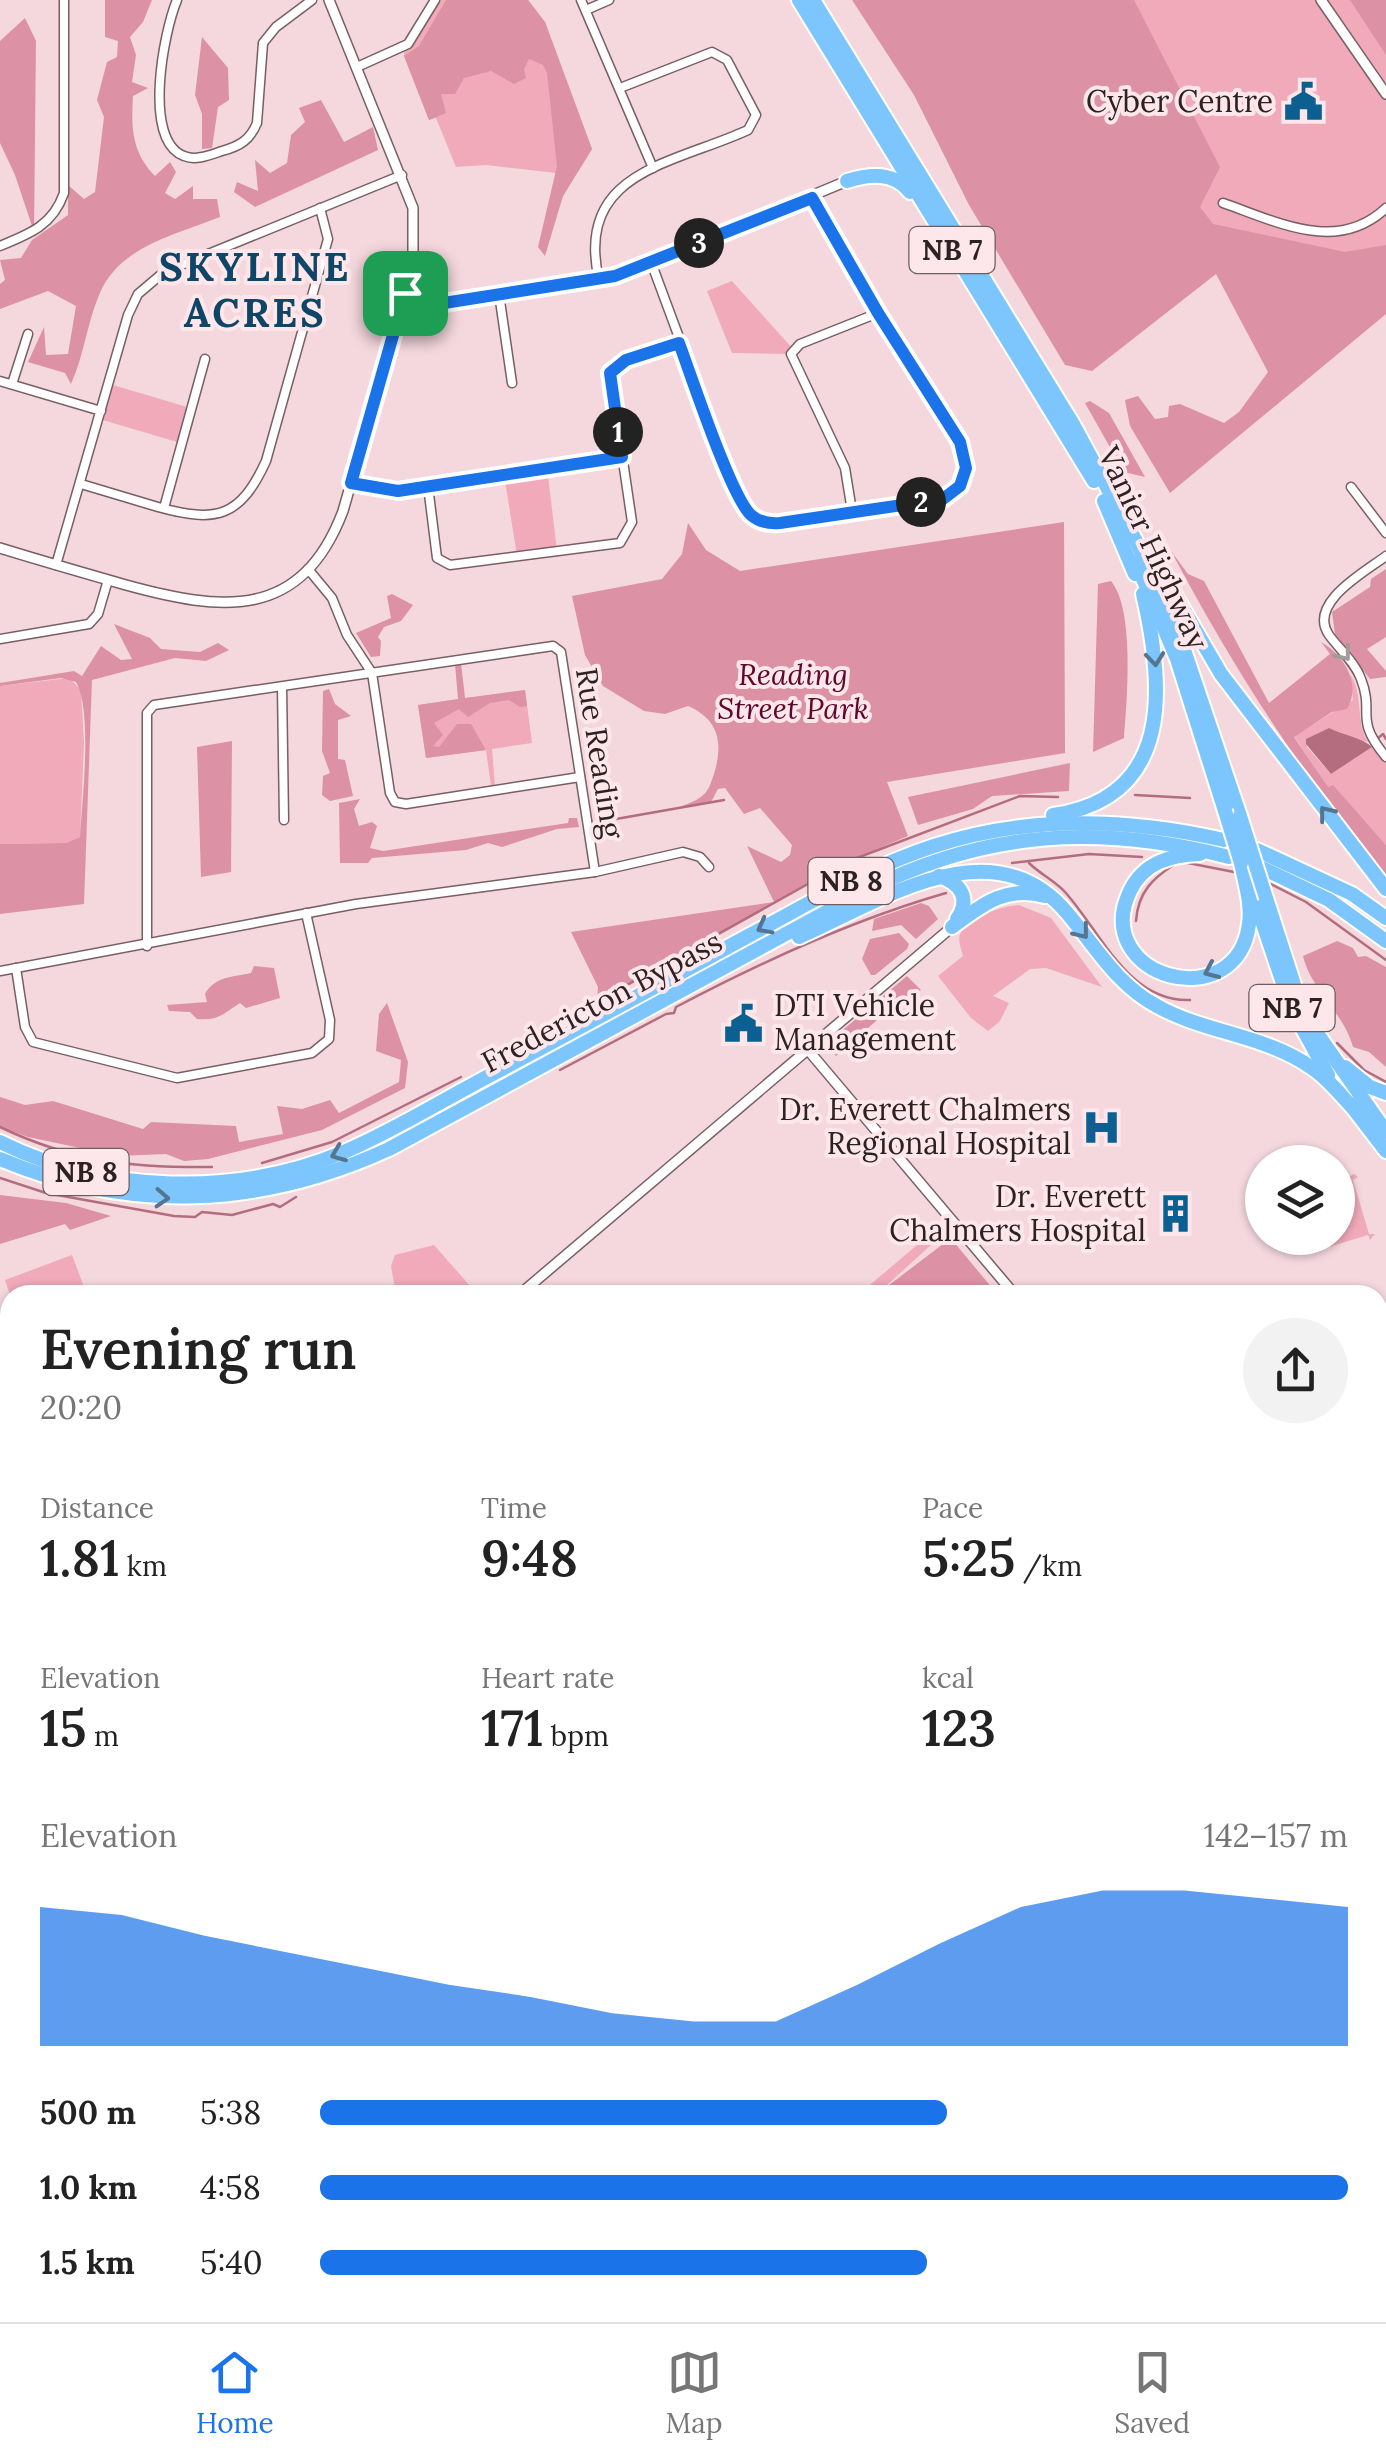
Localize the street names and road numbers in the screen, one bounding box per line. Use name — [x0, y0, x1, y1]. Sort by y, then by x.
road number: NB 7 — [910, 227, 994, 273]
street label: Vanier Highway — [1089, 439, 1218, 656]
street label: Rue Reading — [567, 665, 632, 842]
road number: NB 8 — [808, 858, 894, 904]
street label: Fredericton Bypass — [475, 922, 729, 1081]
road number: NB 7 — [1250, 985, 1334, 1031]
road number: NB 8 — [44, 1149, 128, 1195]

